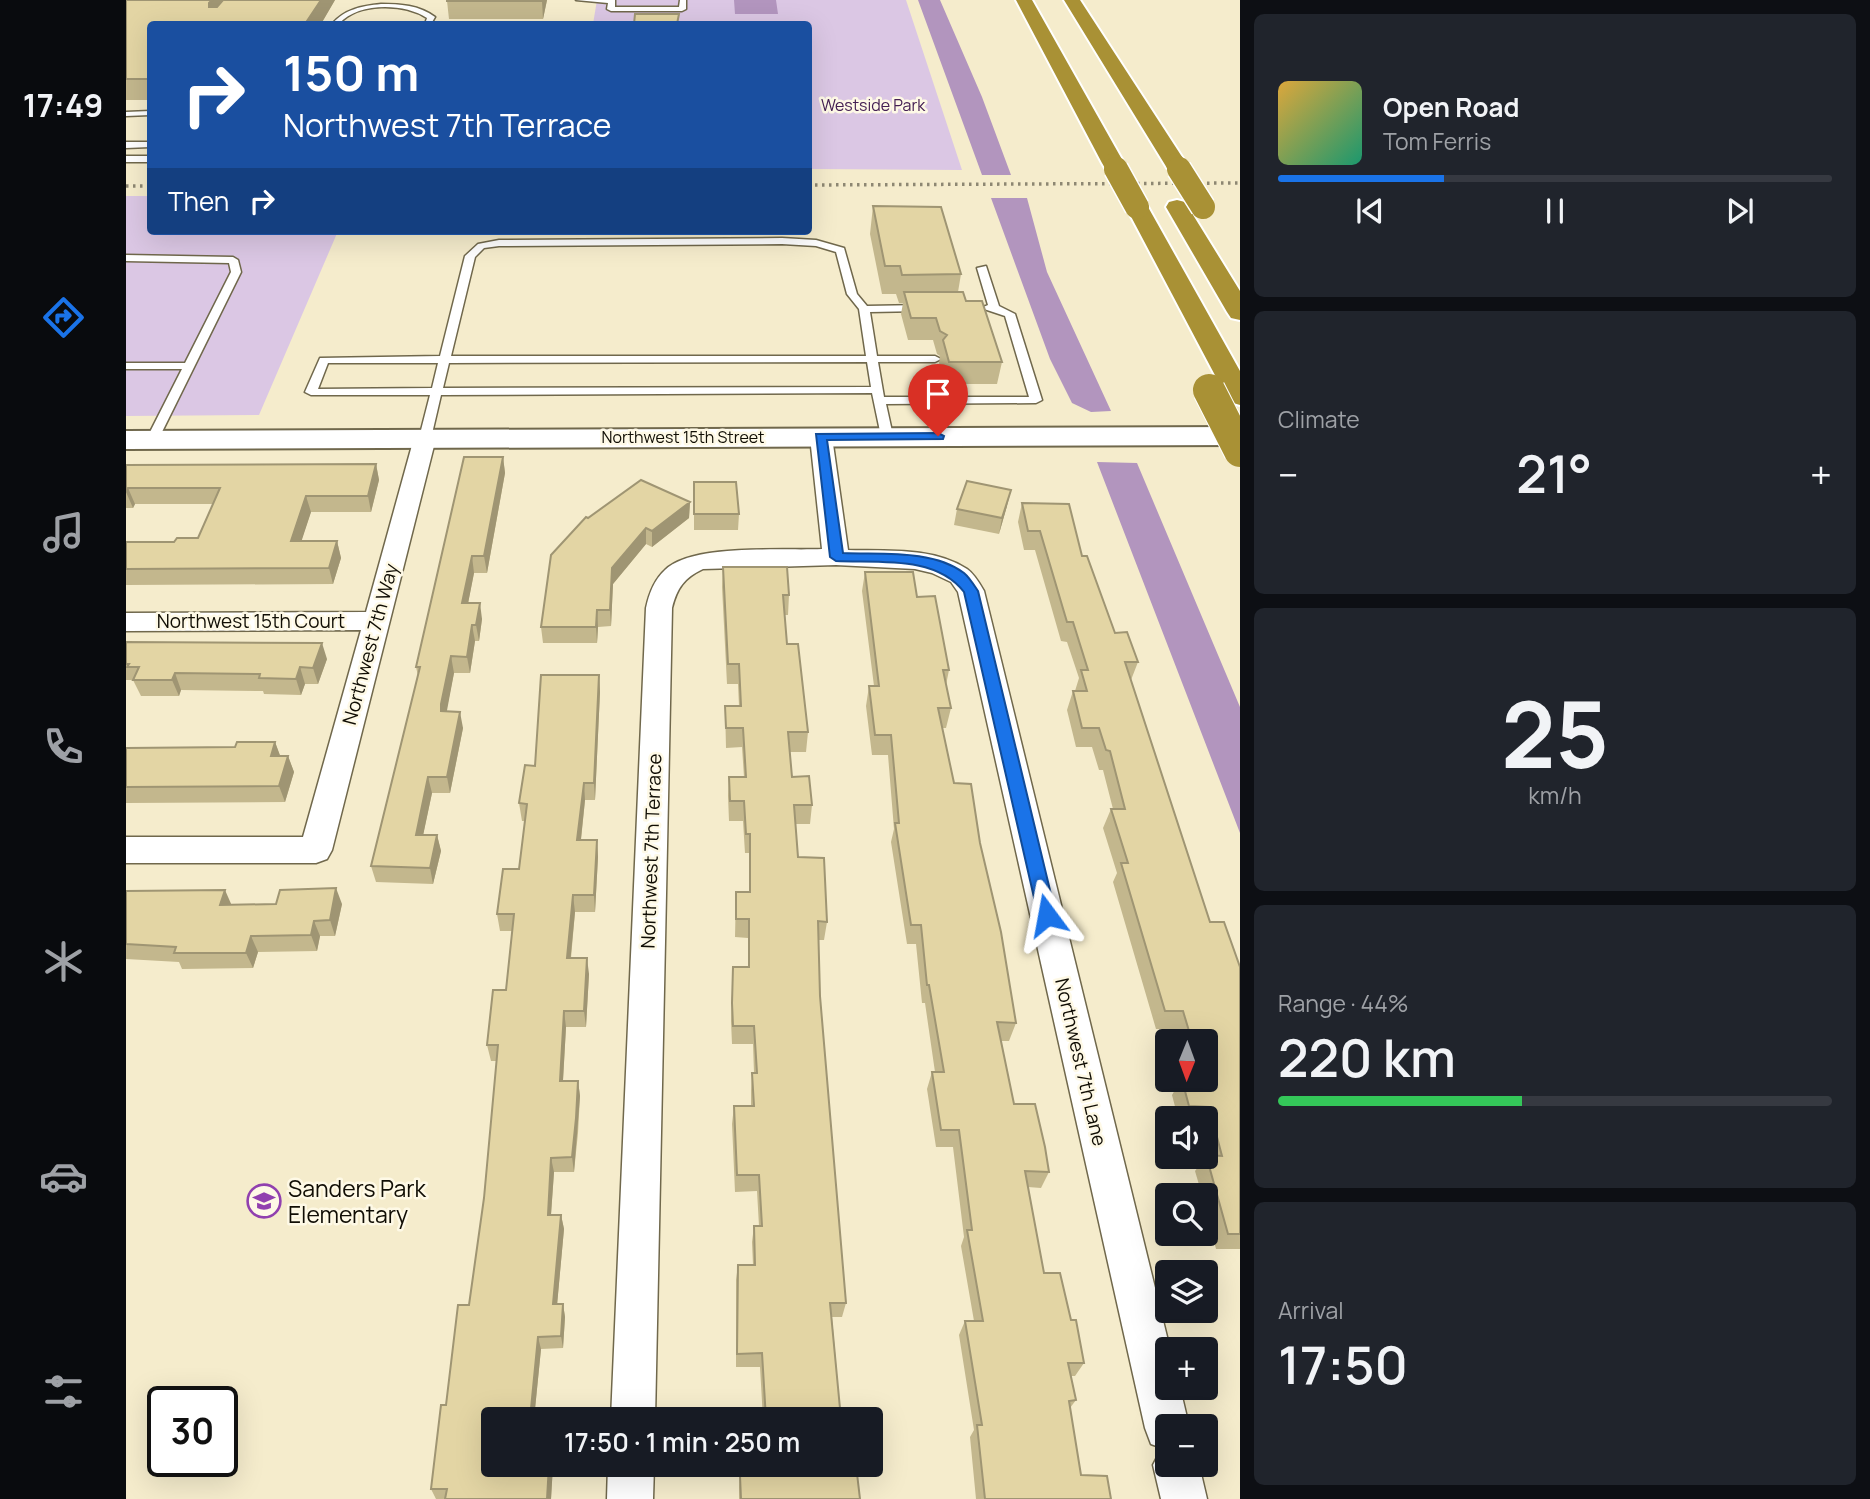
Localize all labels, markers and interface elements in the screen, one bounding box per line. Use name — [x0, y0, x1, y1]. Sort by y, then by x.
text: 150 m — [283, 39, 419, 106]
icon: right — [168, 49, 259, 140]
text: 17:49 — [23, 83, 103, 127]
text: Open Road — [1383, 89, 1519, 125]
park label: Westside Park — [821, 94, 926, 116]
text: Northwest 7th Terrace — [283, 103, 612, 147]
text: Tom Ferris — [1383, 125, 1491, 157]
icon: right — [243, 182, 281, 220]
text: Then — [168, 183, 229, 219]
icon: previous — [1351, 192, 1389, 230]
icon: pause — [1536, 192, 1574, 230]
icon: next — [1721, 192, 1759, 230]
icon: directions — [39, 293, 88, 342]
pin — [908, 364, 968, 436]
icon: arrive — [919, 375, 957, 413]
text: Climate — [1278, 403, 1360, 435]
street label: Northwest 15th Street — [602, 426, 765, 448]
text: 21° — [1516, 438, 1592, 509]
text: − — [1278, 448, 1299, 500]
text: + — [1810, 448, 1832, 500]
icon: music — [39, 508, 88, 557]
street label: Northwest 7th Way — [336, 561, 404, 727]
street label: Northwest 15th Court — [157, 608, 345, 634]
text: 25 — [1501, 671, 1609, 795]
icon: phone — [39, 722, 88, 771]
street label: Northwest 7th Terrace — [635, 753, 667, 949]
text: km/h — [1528, 779, 1582, 811]
position arrow — [1010, 878, 1084, 952]
icon: climate — [39, 937, 88, 986]
street label: Northwest 7th Lane — [1049, 976, 1113, 1148]
text: Range · 44% — [1278, 987, 1409, 1019]
text: 220 km — [1278, 1022, 1456, 1093]
north arrow — [1155, 1029, 1218, 1092]
map controls — [1155, 1029, 1218, 1477]
button: sound — [1155, 1106, 1218, 1169]
icon: car — [39, 1152, 88, 1201]
place label: Sanders Park Elementary — [288, 1172, 427, 1230]
school or university icon: Sanders Park Elementary — [245, 1182, 283, 1220]
button: search — [1155, 1183, 1218, 1246]
button: layers — [1155, 1260, 1218, 1323]
text: Arrival — [1278, 1294, 1344, 1326]
text: 17:50 — [1278, 1329, 1408, 1400]
button: + — [1155, 1337, 1218, 1400]
icon: filters — [39, 1367, 88, 1416]
speed limit sign: 30 — [147, 1386, 238, 1477]
button: − — [1155, 1414, 1218, 1477]
text: 17:50 · 1 min · 250 m — [564, 1424, 800, 1460]

